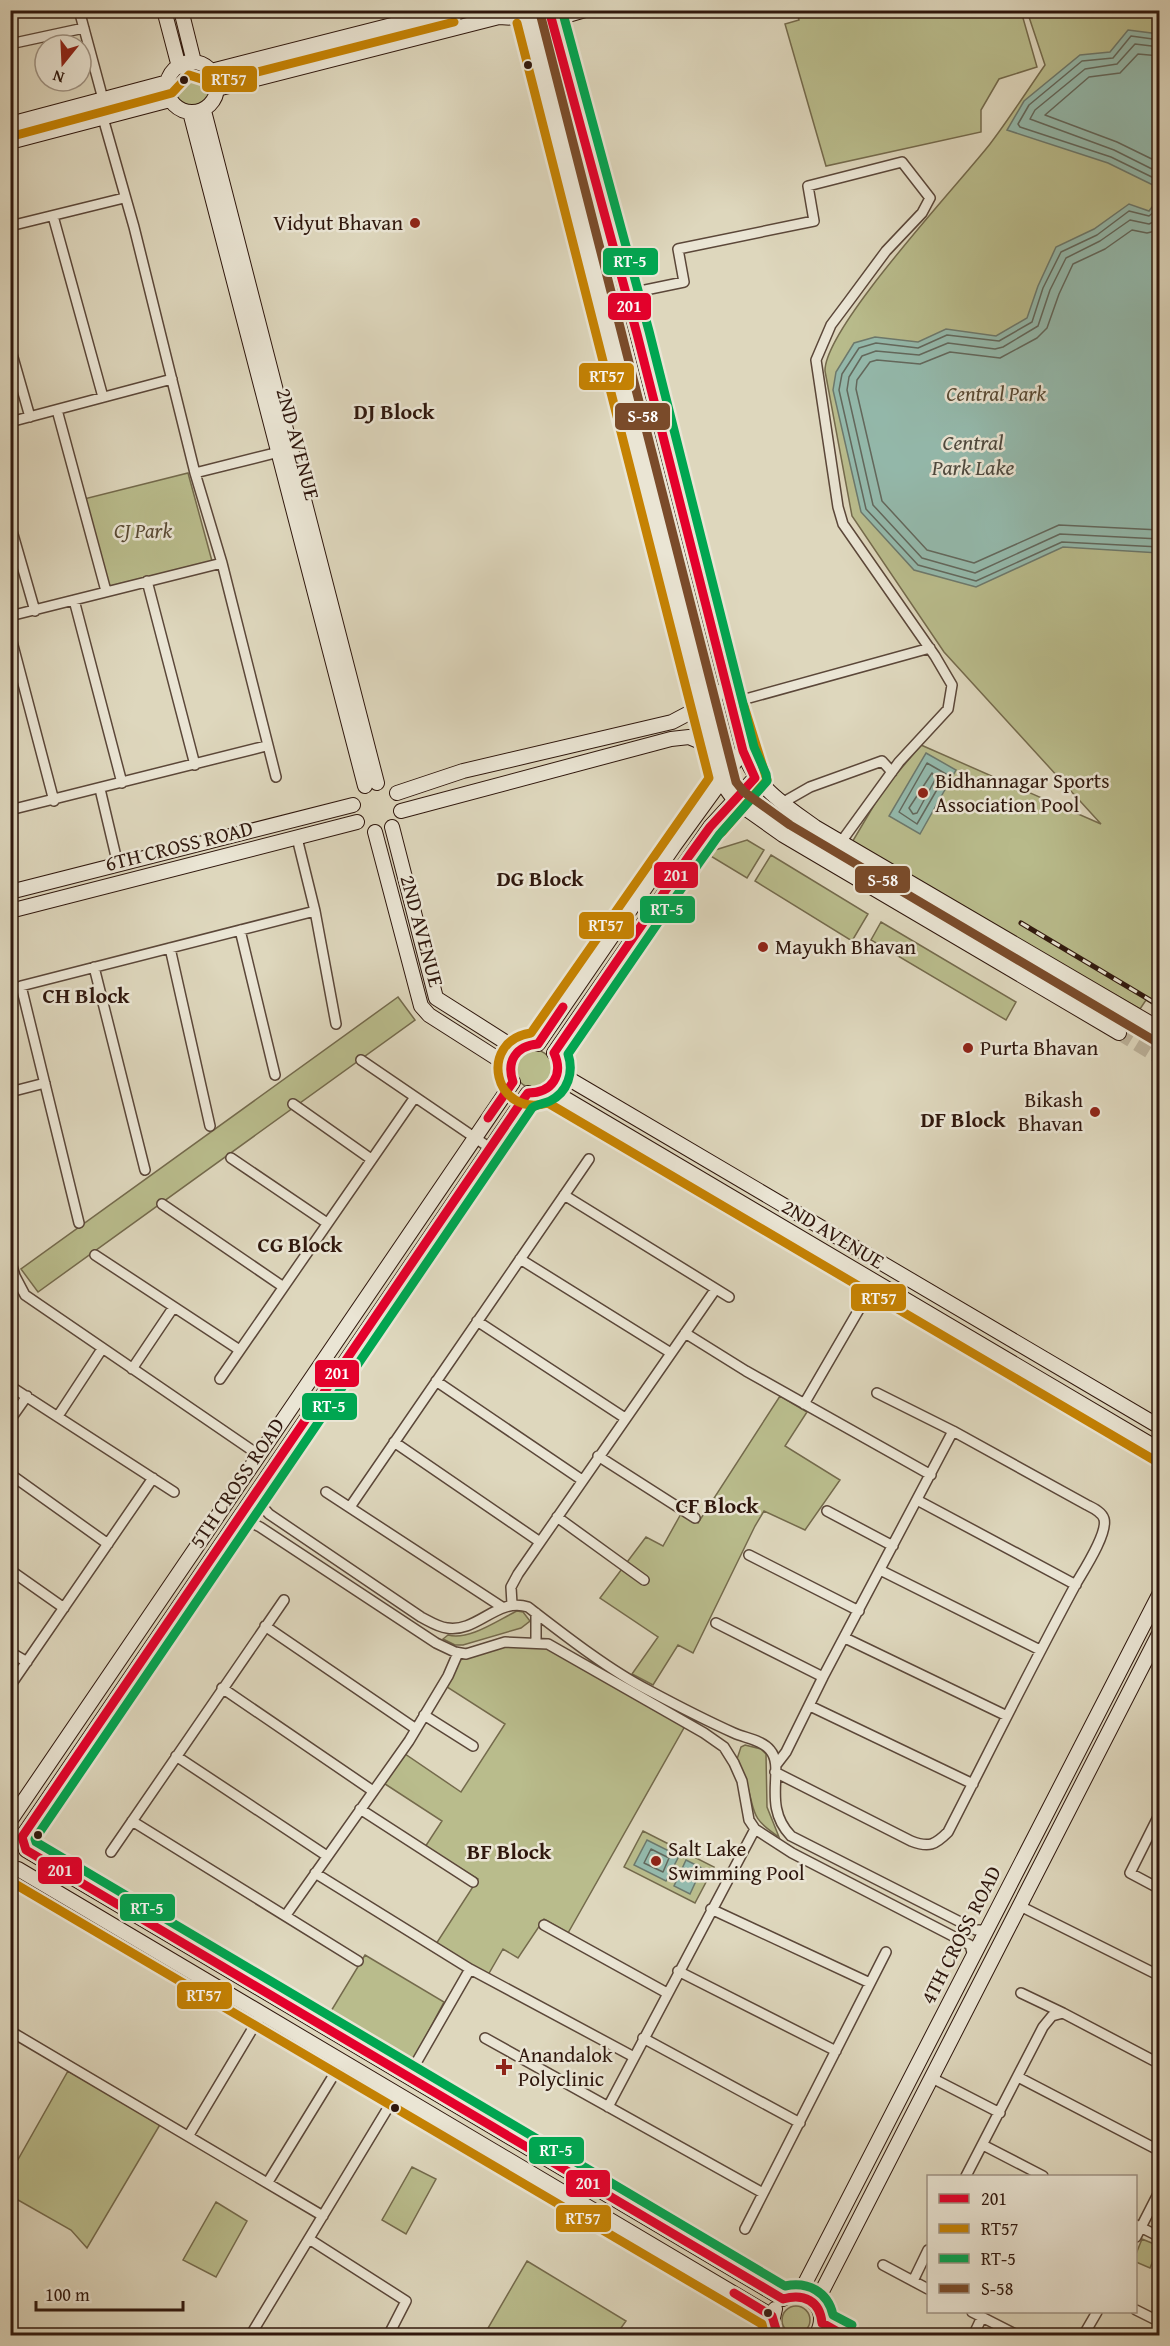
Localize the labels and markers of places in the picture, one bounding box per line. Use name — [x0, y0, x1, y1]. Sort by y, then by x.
unlabelled marker — [522, 59, 534, 71]
unlabelled marker — [178, 74, 190, 86]
place label: Vidyut Bhavan — [273, 207, 403, 238]
marker: Vidyut Bhavan — [408, 216, 422, 230]
place label: Bidhannagar Sports Association Pool — [935, 765, 1110, 820]
marker: Bidhannagar Sports Association Pool — [916, 786, 930, 800]
place label: Mayukh Bhavan — [775, 931, 916, 962]
marker: Mayukh Bhavan — [756, 940, 770, 954]
place label: Purta Bhavan — [980, 1032, 1099, 1063]
marker: Purta Bhavan — [961, 1041, 975, 1055]
place label: Bikash Bhavan — [1018, 1084, 1083, 1139]
marker: Bikash Bhavan — [1088, 1105, 1102, 1119]
unlabelled marker — [32, 1829, 44, 1841]
place label: Salt Lake Swimming Pool — [668, 1833, 805, 1888]
marker: Salt Lake Swimming Pool — [649, 1854, 663, 1868]
place label: Anandalok Polyclinic — [518, 2039, 613, 2094]
marker: Anandalok Polyclinic — [495, 2058, 513, 2076]
unlabelled marker — [389, 2102, 401, 2114]
unlabelled marker — [762, 2307, 774, 2319]

